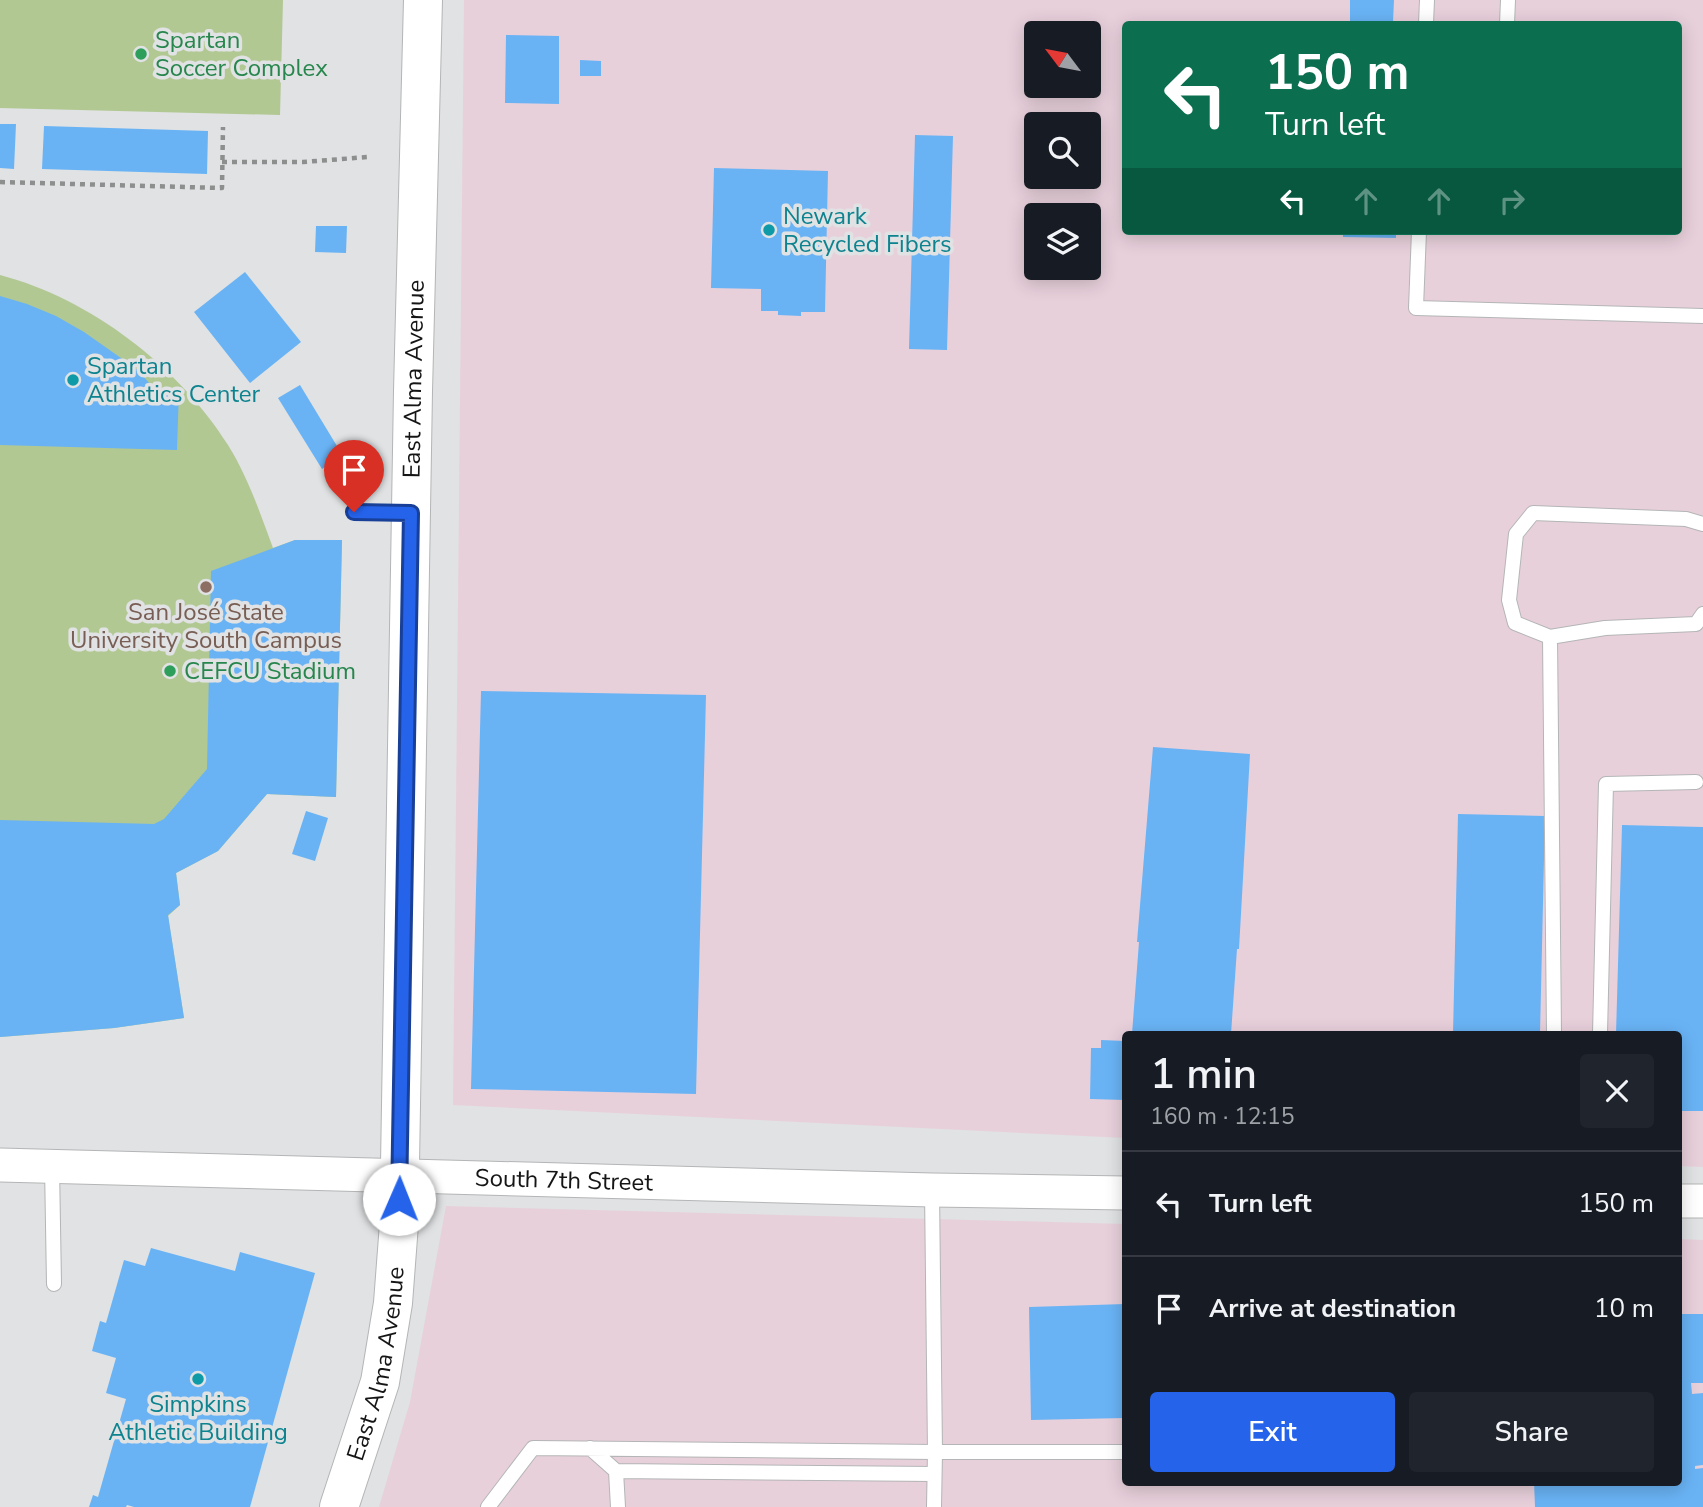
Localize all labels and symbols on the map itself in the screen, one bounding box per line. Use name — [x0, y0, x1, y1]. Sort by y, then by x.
north arrow — [1024, 21, 1101, 98]
place label: Spartan Soccer Complex — [155, 24, 328, 84]
marker: Spartan Soccer Complex — [133, 46, 149, 62]
place label: Newark Recycled Fibers — [783, 200, 951, 260]
marker: Newark Recycled Fibers — [761, 222, 777, 238]
street label: East Alma Avenue — [396, 279, 432, 478]
place label: Spartan Athletics Center — [87, 350, 261, 410]
marker: Spartan Athletics Center — [65, 372, 81, 388]
pin — [324, 440, 384, 512]
marker: San José State University South Campus — [198, 579, 214, 595]
place label: San José State University South Campus — [70, 596, 342, 656]
place label: CEFCU Stadium — [184, 655, 356, 687]
marker: CEFCU Stadium — [162, 663, 178, 679]
position arrow — [362, 1162, 436, 1236]
street label: South 7th Street — [474, 1162, 654, 1199]
street label: East Alma Avenue — [339, 1265, 412, 1465]
marker: Simpkins Athletic Building — [190, 1371, 206, 1387]
place label: Simpkins Athletic Building — [108, 1388, 288, 1448]

